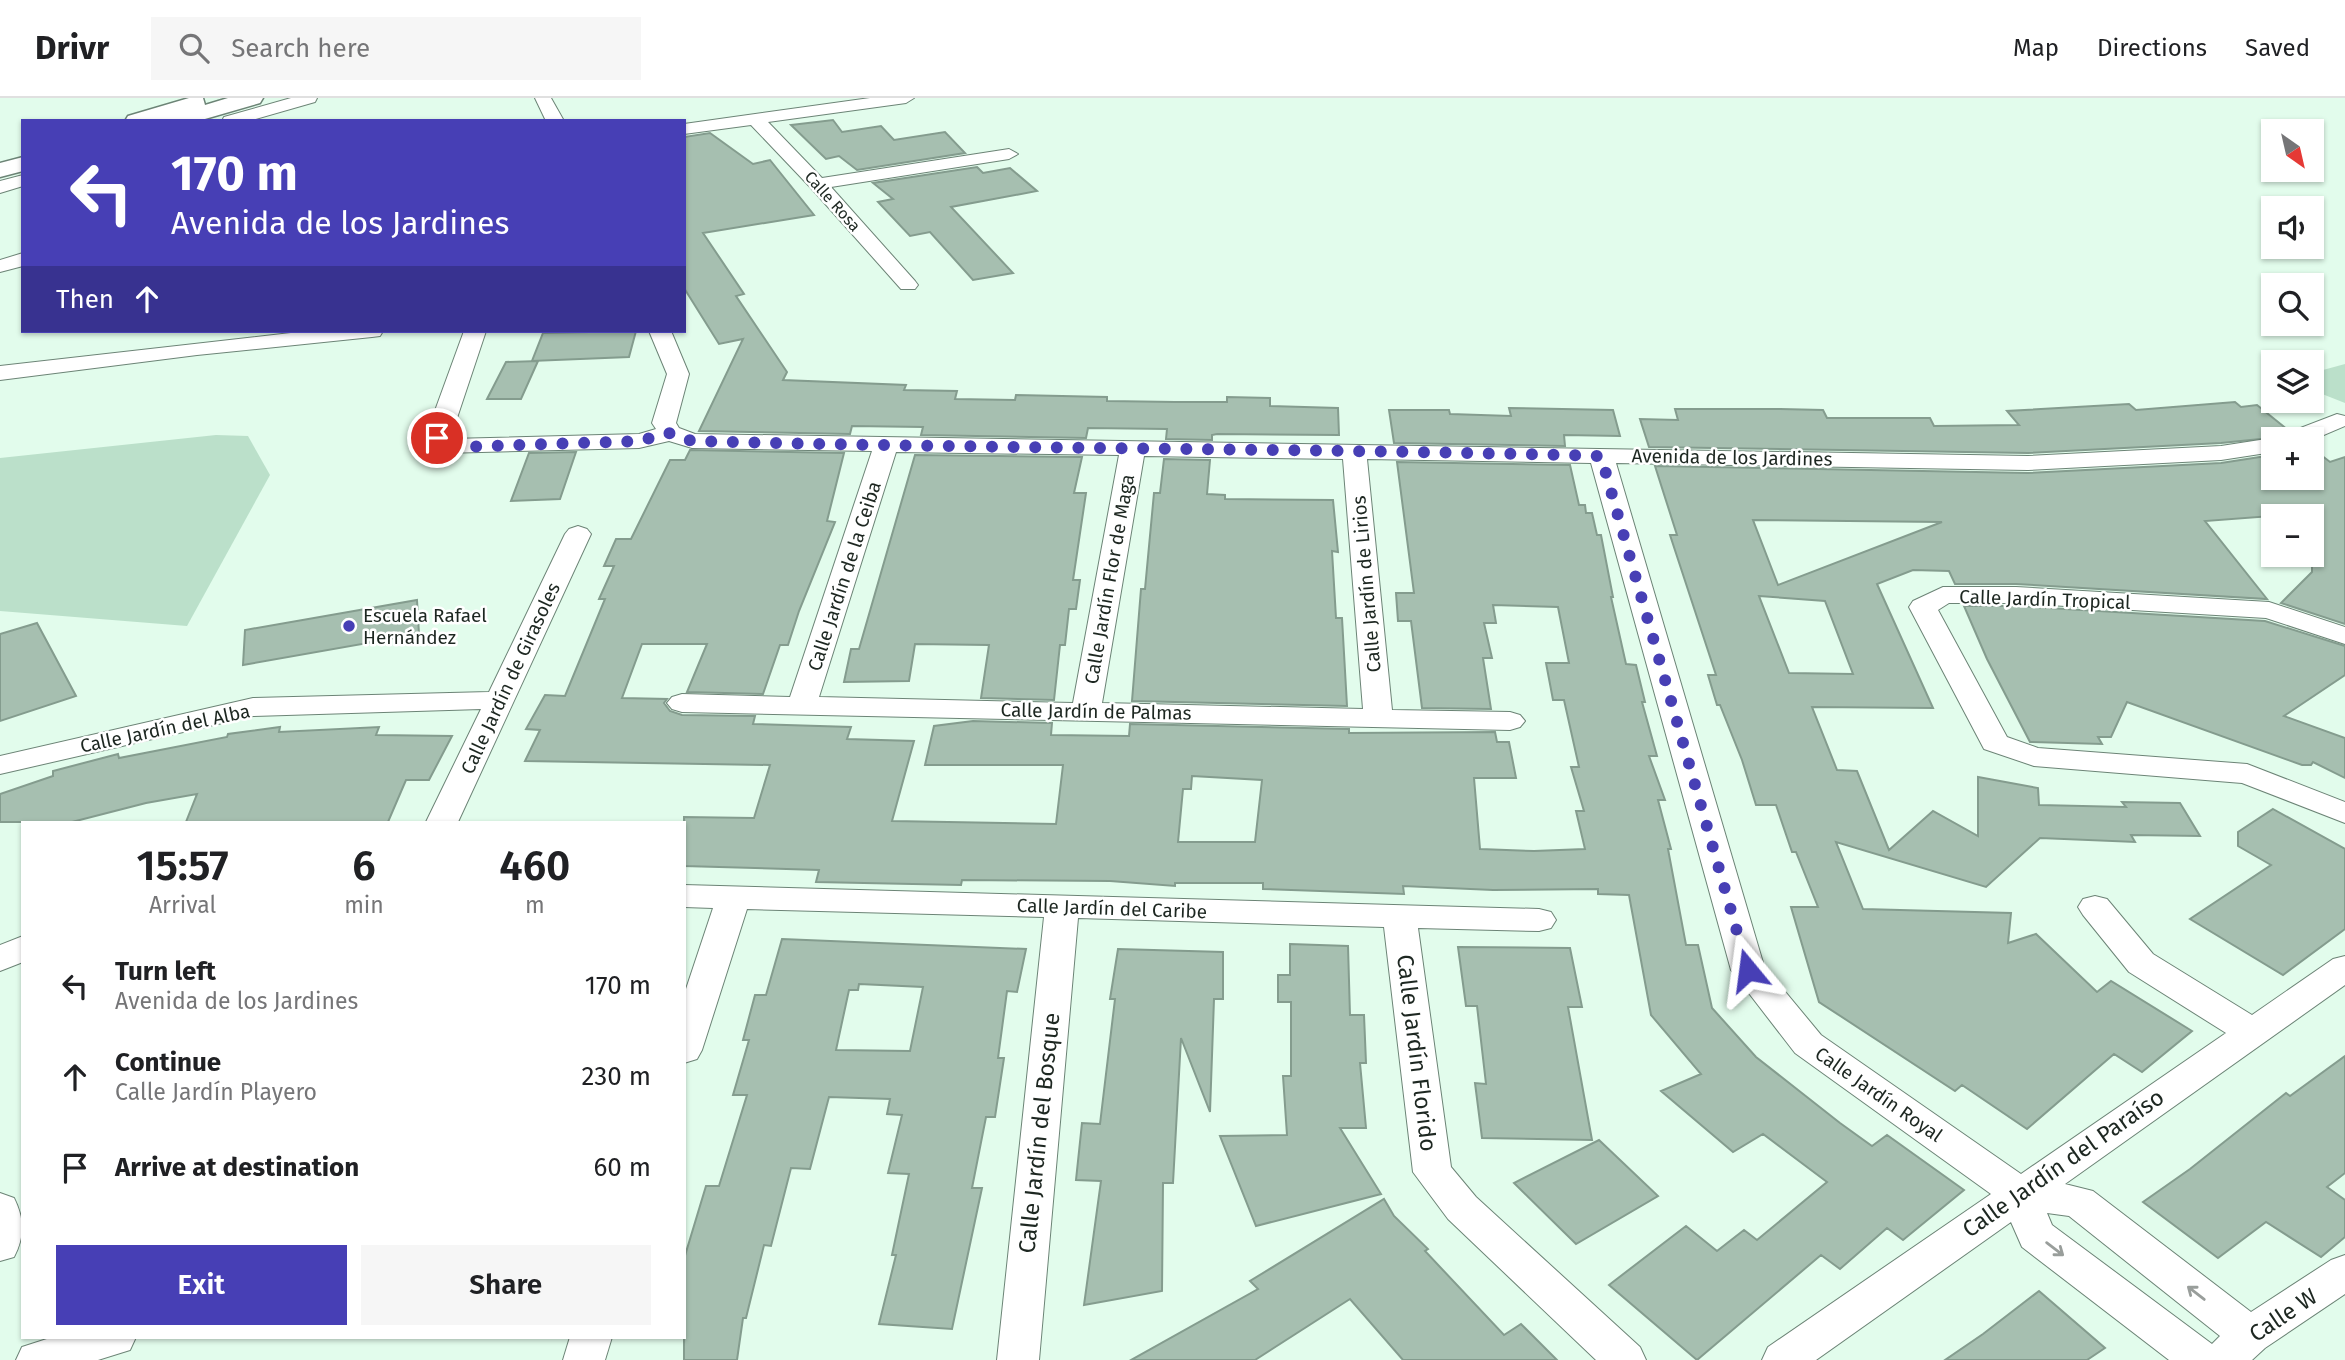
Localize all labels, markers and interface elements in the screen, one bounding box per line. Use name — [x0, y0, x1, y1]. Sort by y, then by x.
search box — [151, 17, 641, 80]
text: Drivr — [35, 28, 109, 68]
icon: search — [175, 29, 213, 67]
text: Search here — [231, 33, 370, 64]
text: Map — [2013, 34, 2059, 62]
text: Directions — [2097, 34, 2207, 62]
text: Saved — [2245, 34, 2310, 62]
north arrow — [2261, 119, 2324, 182]
map controls — [2261, 119, 2324, 567]
text: 170 m — [171, 144, 298, 203]
icon: left — [56, 147, 147, 238]
street label: Calle Rosa — [801, 167, 865, 235]
button: sound — [2261, 196, 2324, 259]
text: Avenida de los Jardines — [171, 204, 509, 242]
button: search — [2261, 273, 2324, 336]
icon: ahead — [128, 280, 166, 318]
text: Then — [56, 284, 114, 315]
button: layers — [2261, 350, 2324, 413]
pin — [407, 408, 467, 468]
icon: arrive — [418, 419, 456, 457]
button: + — [2261, 427, 2324, 490]
street label: Avenida de los Jardines — [1631, 444, 1833, 471]
street label: Calle Jardín Flor de Maga — [1080, 472, 1139, 686]
street label: Calle Jardín de la Ceiba — [803, 478, 886, 674]
street label: Calle Jardín de Lirios — [1347, 495, 1386, 673]
button: − — [2261, 504, 2324, 567]
street label: Calle Jardín de Girasoles — [456, 579, 565, 778]
street label: Calle Jardín Tropical — [1959, 585, 2131, 614]
place label: Escuela Rafael Hernández — [363, 604, 487, 649]
marker: Escuela Rafael Hernández — [341, 618, 357, 634]
street label: Calle Jardín de Palmas — [1000, 698, 1192, 725]
street label: Calle Jardín del Alba — [78, 699, 252, 758]
text: 15:57 — [137, 841, 229, 891]
text: 6 — [352, 841, 376, 891]
text: 460 — [499, 841, 570, 891]
text: Arrival — [149, 891, 216, 919]
text: min — [344, 891, 384, 919]
text: m — [525, 891, 545, 919]
street label: Calle Jardín del Caribe — [1016, 894, 1208, 923]
position arrow — [1711, 933, 1785, 1007]
street label: Calle Jardín Florido — [1391, 953, 1443, 1153]
text: Turn left — [115, 956, 216, 987]
icon: left — [56, 967, 94, 1005]
text: 170 m — [585, 970, 651, 1001]
text: Avenida de los Jardines — [115, 987, 358, 1015]
street label: Calle Jardín del Bosque — [1012, 1011, 1066, 1255]
street label: Calle Jardín Royal — [1811, 1042, 1947, 1147]
text: Continue — [115, 1047, 221, 1078]
icon: ahead — [56, 1058, 94, 1096]
text: 230 m — [582, 1061, 651, 1092]
text: Calle Jardín Playero — [115, 1078, 317, 1106]
street label: Calle Jardín del Paraíso — [1957, 1083, 2169, 1243]
icon: arrive — [56, 1149, 94, 1187]
text: Arrive at destination — [115, 1152, 359, 1183]
text: 60 m — [593, 1152, 651, 1183]
one-way arrow — [2045, 1241, 2063, 1256]
button: Exit — [56, 1245, 347, 1325]
button: Share — [361, 1245, 651, 1325]
street label: Calle W — [2244, 1282, 2322, 1348]
one-way arrow — [2188, 1286, 2206, 1301]

